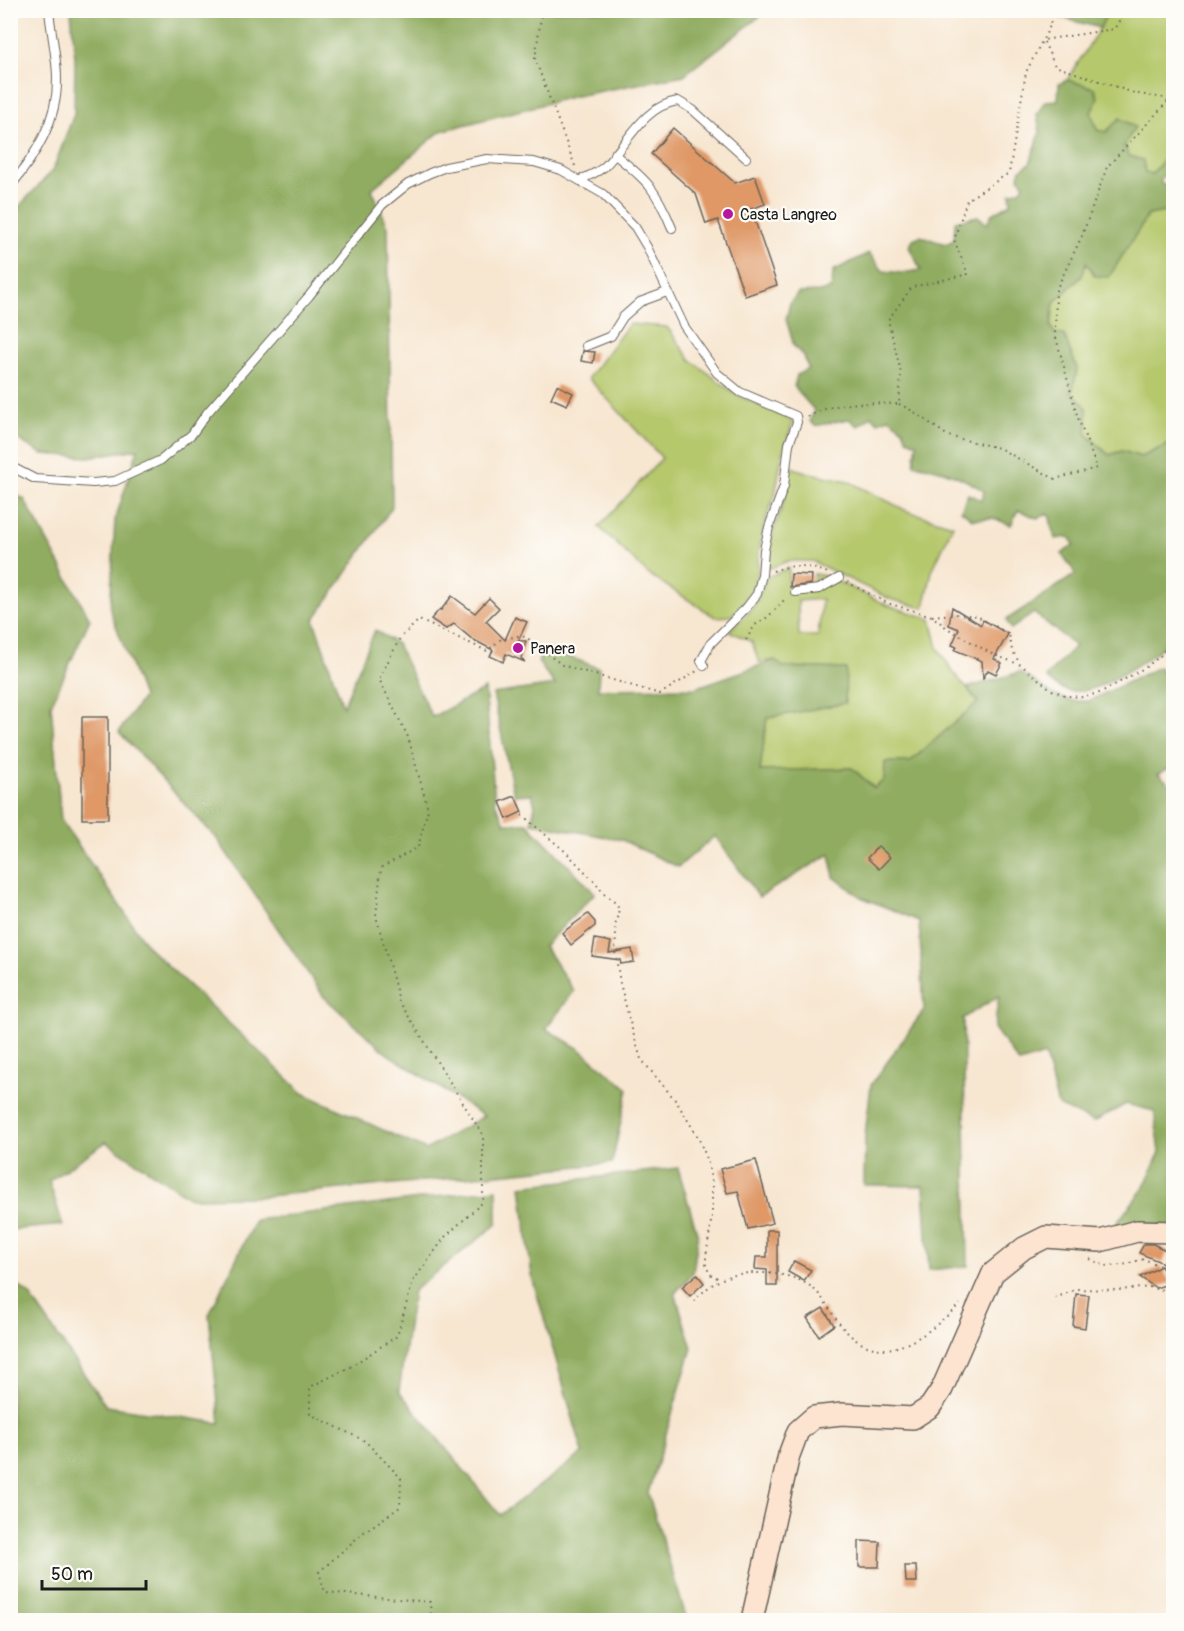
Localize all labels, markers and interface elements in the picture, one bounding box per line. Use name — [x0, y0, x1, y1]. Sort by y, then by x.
place label: Casta Langreo — [740, 205, 837, 225]
marker: Casta Langreo — [721, 207, 735, 221]
place label: Panera — [530, 639, 575, 659]
marker: Panera — [511, 641, 525, 655]
scale bar — [42, 1553, 146, 1591]
text: 50 m — [51, 1563, 93, 1586]

